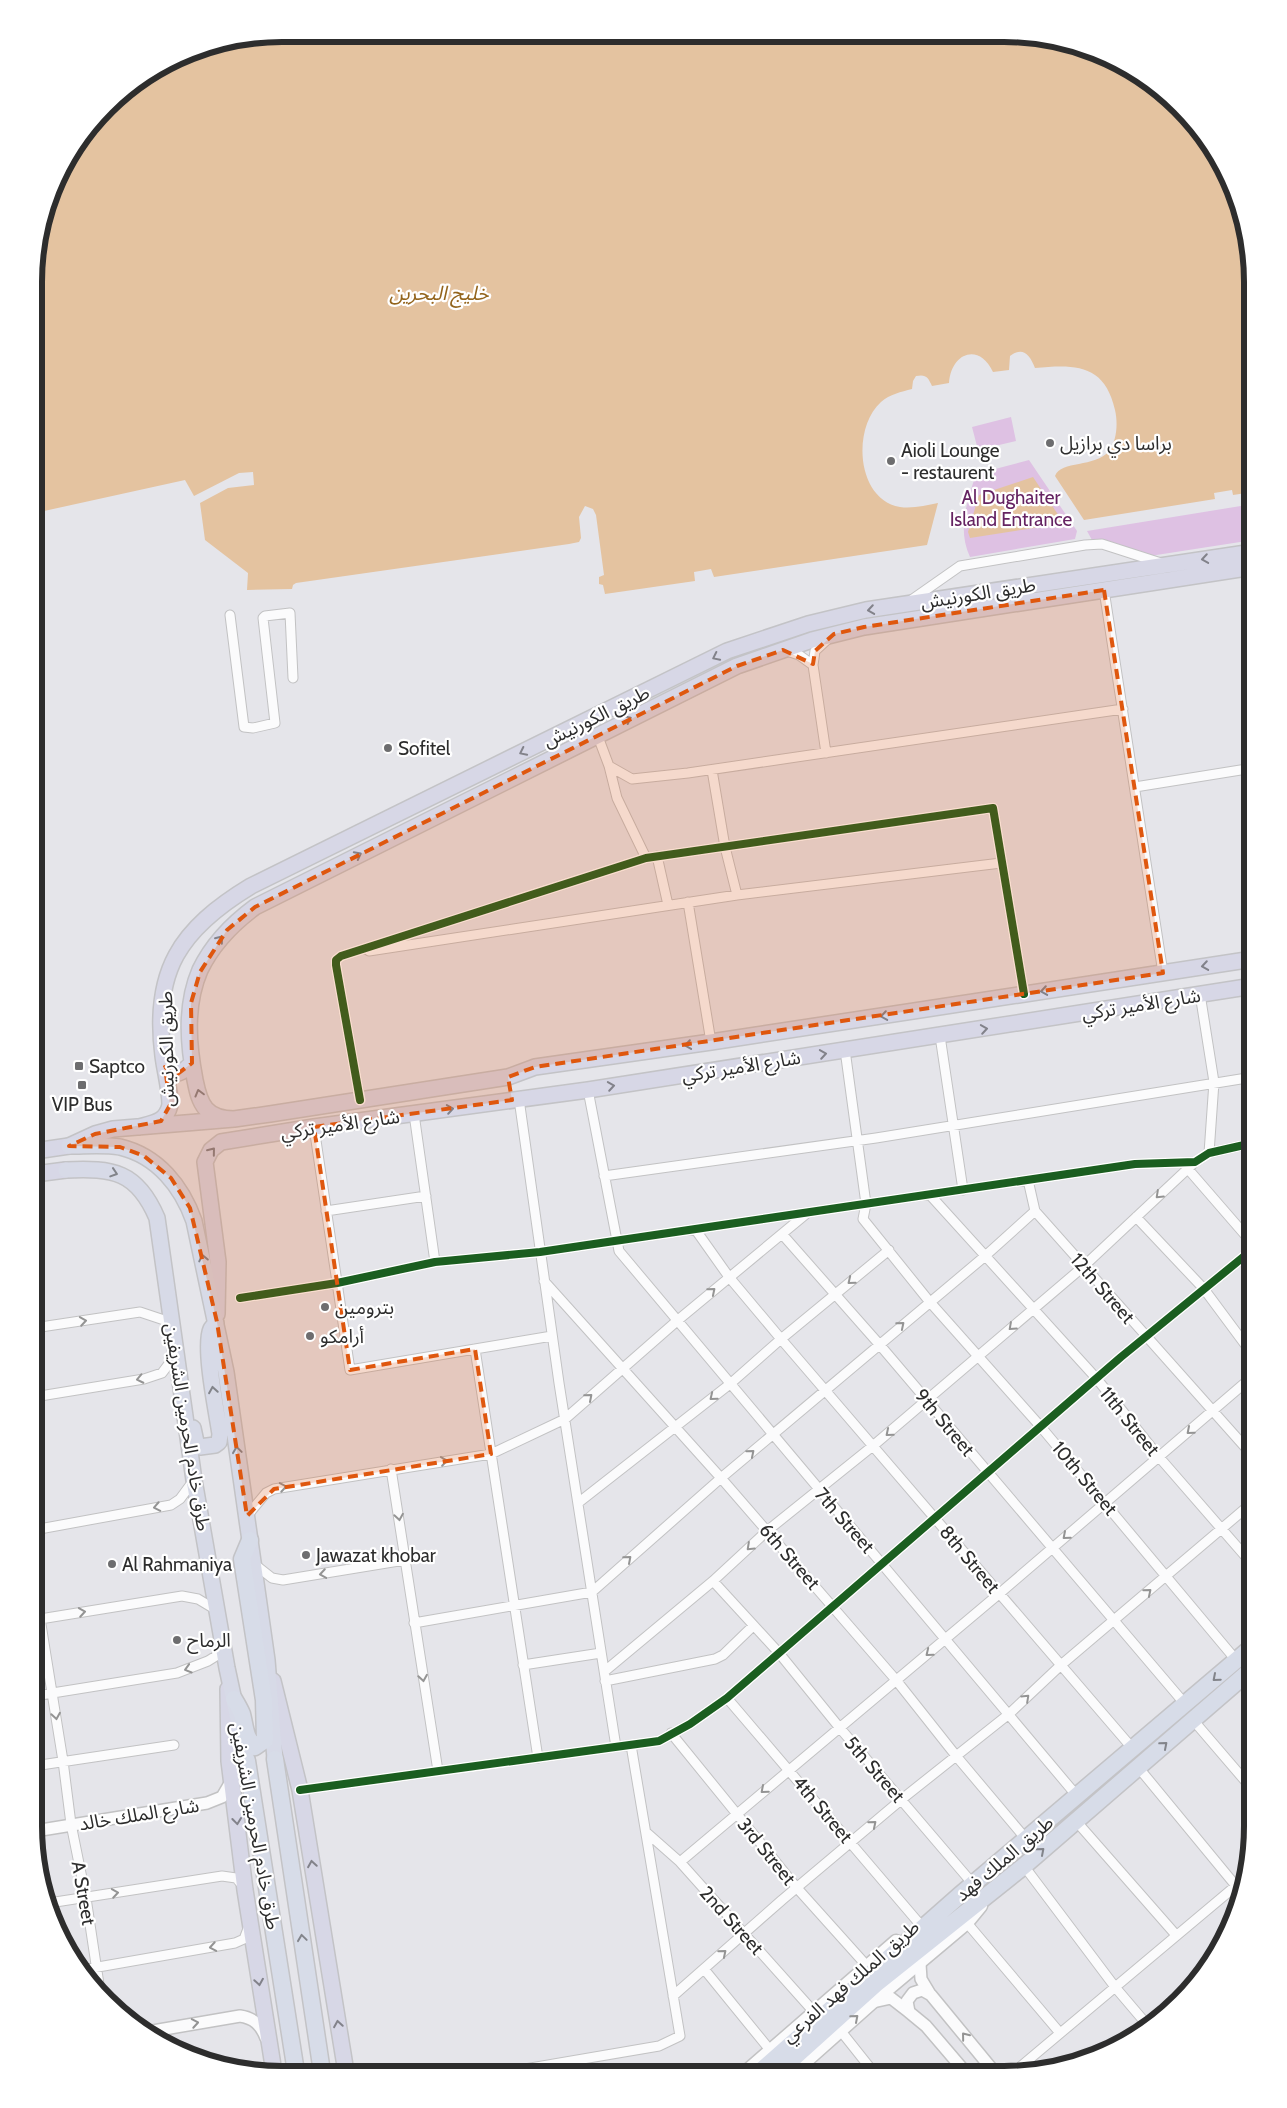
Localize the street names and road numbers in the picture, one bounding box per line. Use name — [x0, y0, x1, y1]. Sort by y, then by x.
street label: طريق الكورنيش — [919, 573, 1037, 614]
street label: طريق الكورنيش — [539, 681, 653, 752]
street label: شارع الأمير تركي — [1080, 984, 1203, 1029]
street label: طريق الكورنيش — [154, 991, 179, 1107]
street label: شارع الأمير تركي — [680, 1046, 803, 1091]
street label: شارع الأمير تركي — [279, 1105, 402, 1148]
street label: 12th Street — [1066, 1248, 1140, 1329]
street label: طرق خادم الحرمين الشريفين — [157, 1321, 215, 1533]
street label: 11th Street — [1095, 1382, 1165, 1461]
street label: 9th Street — [910, 1384, 980, 1461]
street label: 10th Street — [1047, 1437, 1122, 1520]
street label: 7th Street — [810, 1483, 880, 1558]
street label: 6th Street — [755, 1518, 825, 1595]
street label: 8th Street — [935, 1521, 1005, 1598]
street label: طرق خادم الحرمين الشريفين — [223, 1721, 285, 1932]
street label: 5th Street — [840, 1732, 910, 1808]
street label: 4th Street — [788, 1771, 858, 1848]
street label: شارع الملك خالد — [78, 1794, 201, 1837]
street label: طريق الملك فهد — [950, 1811, 1058, 1906]
street label: 3rd Street — [733, 1813, 801, 1890]
street label: A Street — [67, 1859, 101, 1928]
street label: 2nd Street — [695, 1881, 769, 1960]
street label: طريق الملك فهد الفرعي — [777, 1915, 926, 2050]

